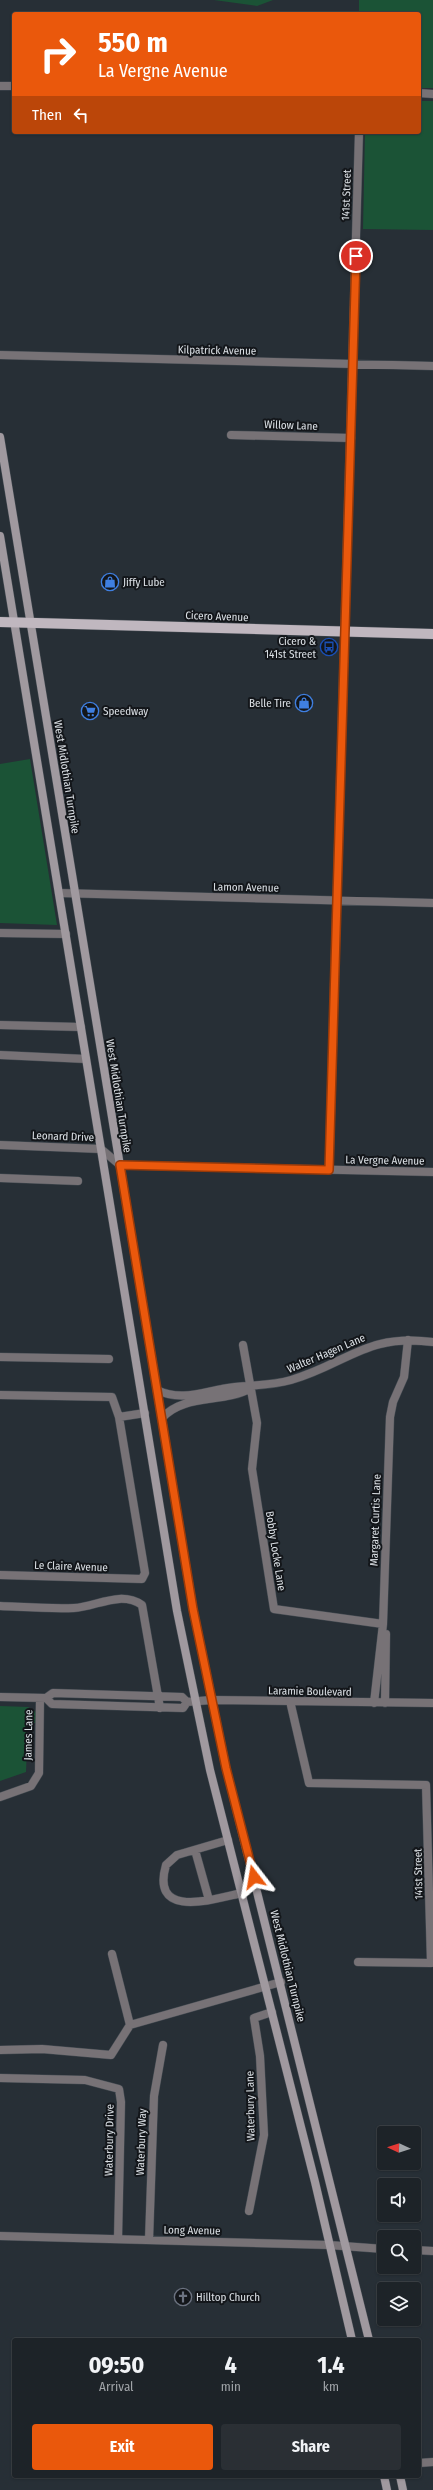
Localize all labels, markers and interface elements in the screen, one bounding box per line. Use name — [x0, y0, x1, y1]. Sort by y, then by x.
text: 550 m — [98, 26, 168, 59]
icon: right — [32, 28, 84, 80]
text: La Vergne Avenue — [98, 60, 228, 82]
icon: left — [70, 104, 92, 126]
text: Then — [32, 106, 62, 124]
street label: 141st Street — [339, 169, 354, 221]
pin — [339, 239, 373, 273]
icon: arrive — [345, 245, 367, 267]
street label: Kilpatrick Avenue — [178, 343, 256, 358]
street label: Willow Lane — [264, 418, 318, 433]
shop icon: Jiffy Lube — [100, 572, 120, 592]
place label: Jiffy Lube — [123, 576, 165, 589]
street label: Cicero Avenue — [185, 609, 249, 624]
place label: Cicero & 141st Street — [265, 635, 316, 661]
bus stop icon: Cicero & 141st Street — [319, 637, 339, 657]
shop icon: Belle Tire — [294, 693, 314, 713]
place label: Belle Tire — [249, 697, 291, 710]
supermarket icon: Speedway — [80, 701, 100, 721]
place label: Speedway — [103, 705, 148, 718]
street label: West Midlothian Turnpike — [51, 719, 82, 835]
street label: Lamon Avenue — [213, 880, 279, 895]
street label: West Midlothian Turnpike — [103, 1038, 134, 1154]
street label: Leonard Drive — [32, 1129, 94, 1144]
street label: La Vergne Avenue — [345, 1153, 425, 1168]
street label: Walter Hagen Lane — [285, 1331, 367, 1376]
street label: Margaret Curtis Lane — [367, 1474, 384, 1566]
street label: Bobby Locke Lane — [263, 1510, 288, 1592]
street label: Le Claire Avenue — [34, 1559, 108, 1574]
street label: Laramie Boulevard — [268, 1684, 352, 1699]
street label: James Lane — [22, 1709, 35, 1761]
street label: 141st Street — [412, 1848, 425, 1900]
position arrow — [233, 1856, 275, 1898]
street label: West Midlothian Turnpike — [267, 1909, 308, 2023]
street label: Waterbury Lane — [243, 2071, 258, 2141]
street label: Waterbury Drive — [102, 2104, 117, 2176]
street label: Waterbury Way — [134, 2108, 149, 2176]
north arrow — [377, 2126, 421, 2170]
map controls — [377, 2126, 421, 2326]
button: sound — [377, 2178, 421, 2222]
street label: Long Avenue — [163, 2224, 221, 2237]
button: search — [377, 2230, 421, 2274]
button: layers — [377, 2282, 421, 2326]
church icon: Hilltop Church — [173, 2287, 193, 2307]
place label: Hilltop Church — [196, 2291, 260, 2304]
text: 09:50 — [88, 2351, 144, 2379]
text: 4 — [225, 2351, 237, 2379]
text: 1.4 — [317, 2351, 345, 2379]
text: Arrival — [99, 2379, 134, 2394]
text: min — [221, 2379, 241, 2394]
text: km — [323, 2379, 339, 2394]
button: Exit — [32, 2424, 213, 2470]
button: Share — [221, 2424, 401, 2470]

